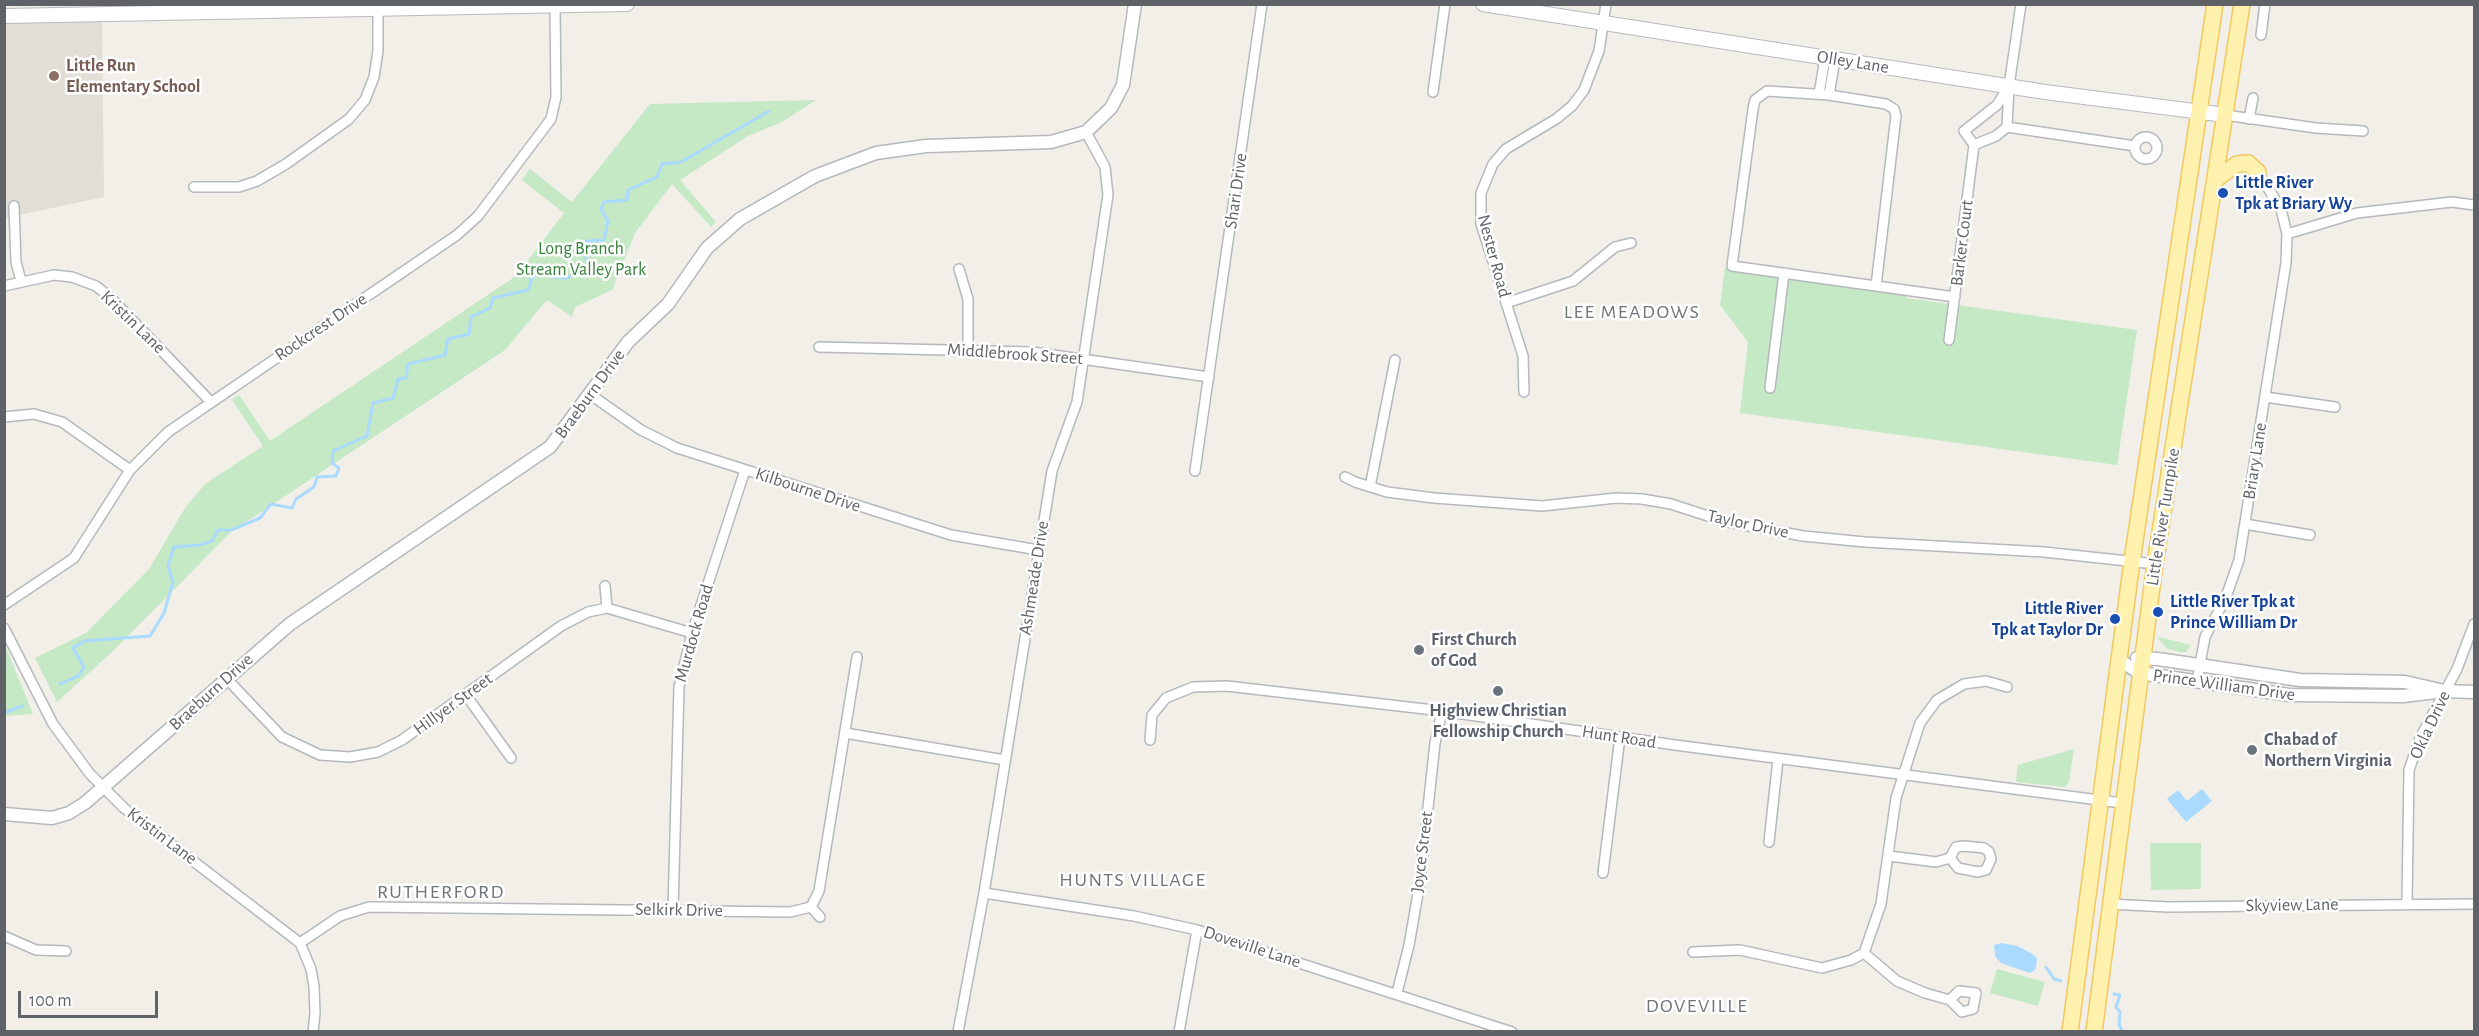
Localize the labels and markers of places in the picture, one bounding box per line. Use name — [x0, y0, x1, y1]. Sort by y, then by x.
place label: Little Run Elementary School — [66, 55, 201, 98]
marker: Little Run Elementary School — [47, 69, 61, 83]
place label: Little River Tpk at Briary Wy — [2235, 172, 2352, 214]
marker: Little River Tpk at Briary Wy — [2216, 186, 2230, 200]
place label: Little River Tpk at Prince William Dr — [2170, 591, 2297, 634]
place label: Little River Tpk at Taylor Dr — [1992, 598, 2103, 640]
marker: Little River Tpk at Prince William Dr — [2151, 605, 2165, 619]
marker: Little River Tpk at Taylor Dr — [2108, 612, 2122, 626]
place label: First Church of God — [1431, 629, 1517, 672]
marker: First Church of God — [1412, 643, 1426, 657]
marker: Highview Christian Fellowship Church — [1491, 684, 1505, 698]
place label: Highview Christian Fellowship Church — [1429, 700, 1567, 742]
place label: Chabad of Northern Virginia — [2264, 729, 2392, 771]
marker: Chabad of Northern Virginia — [2245, 743, 2259, 757]

